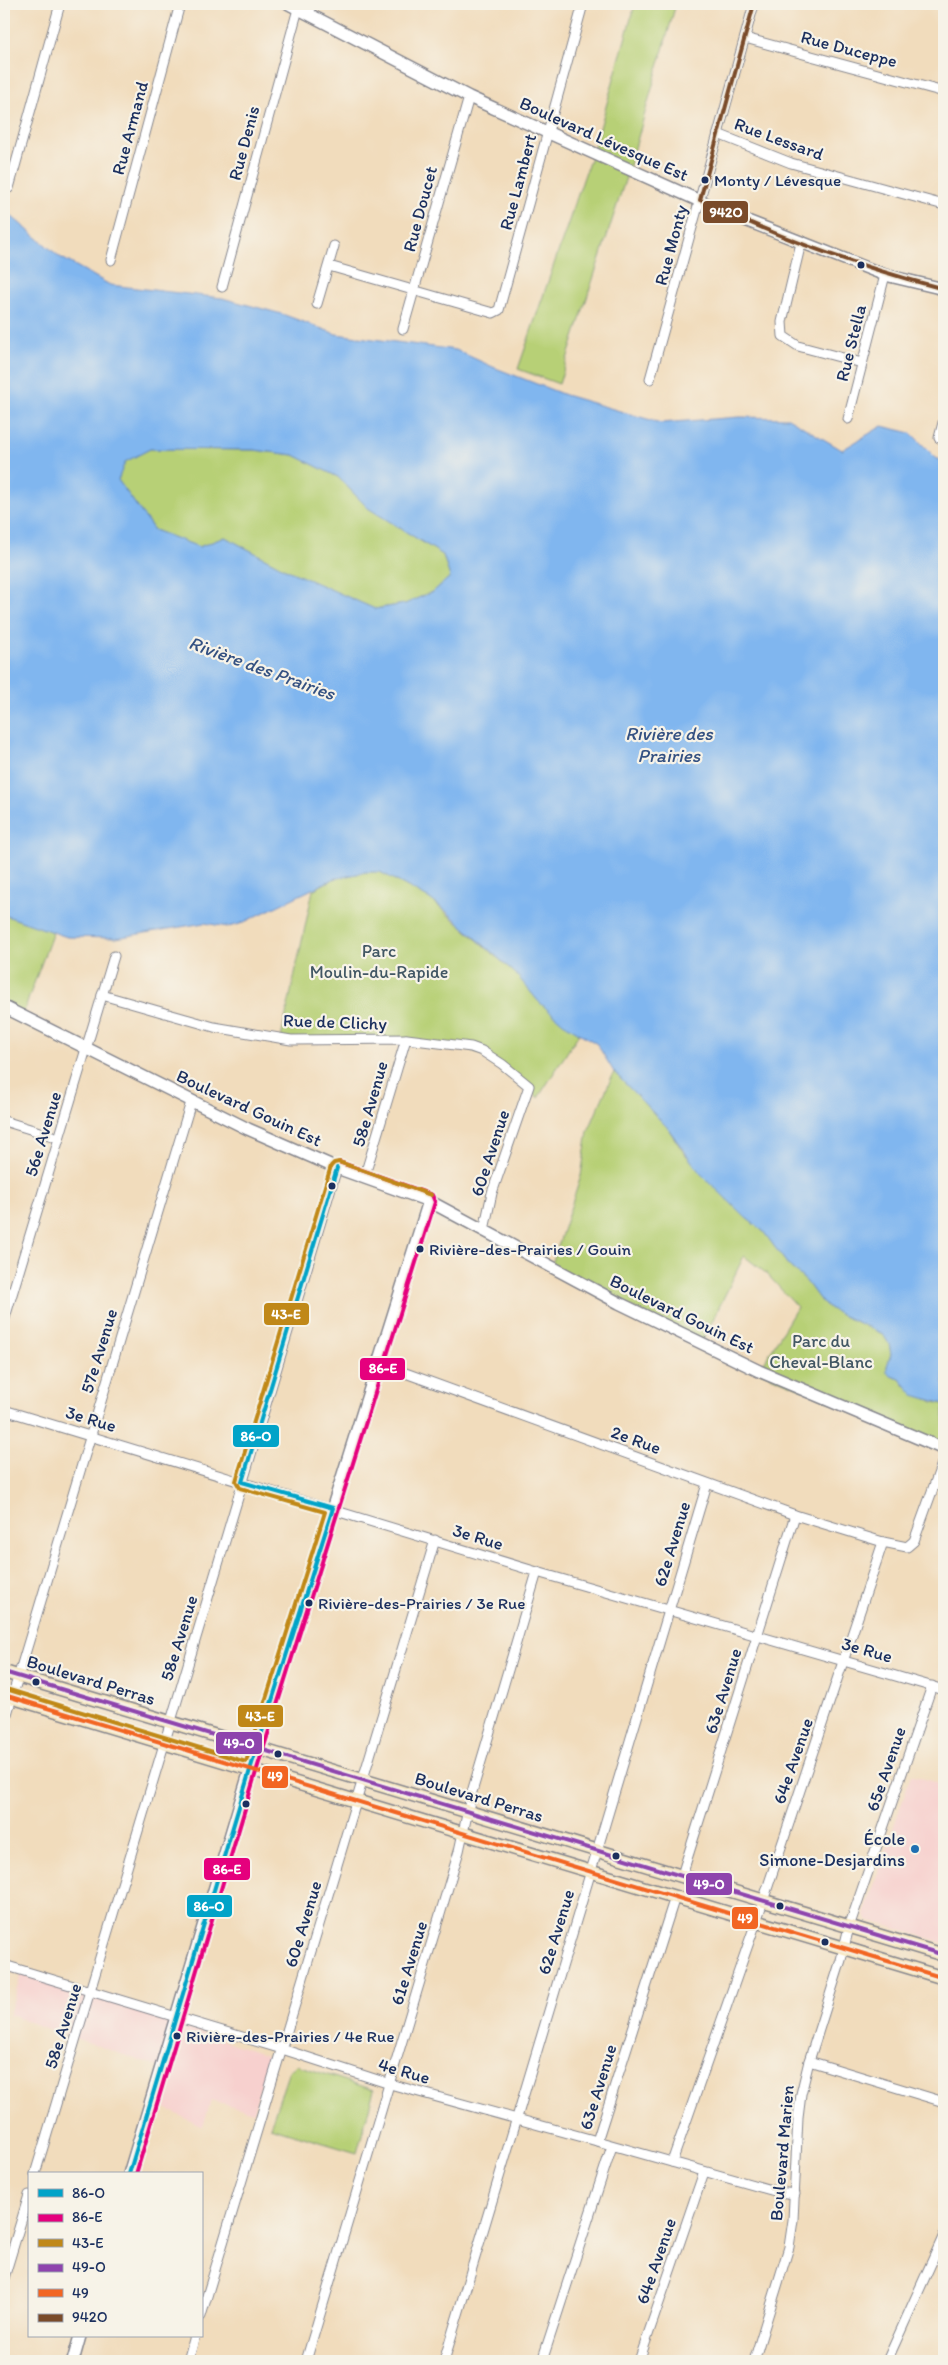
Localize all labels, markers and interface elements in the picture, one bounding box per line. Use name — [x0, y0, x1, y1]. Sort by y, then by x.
street label: Rue Duceppe — [798, 26, 900, 72]
street label: Rue Armand — [107, 79, 153, 177]
street label: Boulevard Lévesque Est — [516, 92, 692, 186]
street label: Rue Denis — [224, 103, 264, 183]
street label: Rue Lessard — [731, 113, 827, 165]
street label: Rue Lambert — [495, 131, 541, 233]
street label: Rue Doucet — [398, 164, 442, 254]
place label: Monty / Lévesque — [714, 170, 841, 190]
marker: Monty / Lévesque — [700, 175, 710, 185]
line badge: 942O — [702, 200, 749, 224]
street label: Rue Monty — [650, 202, 692, 288]
text: 942O — [709, 204, 743, 221]
unlabelled marker — [856, 260, 866, 270]
street label: Rue Stella — [831, 302, 871, 384]
water label: Rivière des Prairies — [186, 631, 340, 706]
water label: Rivière des Prairies — [625, 722, 714, 767]
park label: Parc Moulin-du-Rapide — [310, 940, 448, 983]
street label: Rue de Clichy — [283, 1009, 388, 1035]
street label: 58e Avenue — [347, 1059, 393, 1149]
street label: Boulevard Gouin Est — [173, 1065, 325, 1151]
street label: 56e Avenue — [20, 1089, 66, 1179]
street label: 60e Avenue — [466, 1107, 514, 1199]
unlabelled marker — [327, 1181, 337, 1191]
place label: Rivière-des-Prairies / Gouin — [429, 1239, 631, 1259]
marker: Rivière-des-Prairies / Gouin — [415, 1244, 425, 1254]
street label: Boulevard Gouin Est — [606, 1269, 758, 1359]
line badge: 43-E — [263, 1302, 310, 1326]
street label: 57e Avenue — [76, 1306, 122, 1396]
text: 43-E — [271, 1306, 301, 1323]
park label: Parc du Cheval-Blanc — [769, 1330, 873, 1373]
line badge: 86-E — [359, 1357, 406, 1381]
text: 86-E — [369, 1360, 397, 1377]
street label: 3e Rue — [63, 1401, 119, 1437]
street label: 2e Rue — [608, 1421, 664, 1459]
line badge: 86-O — [232, 1424, 280, 1448]
text: 86-O — [241, 1428, 271, 1445]
street label: 62e Avenue — [649, 1499, 695, 1589]
street label: 3e Rue — [450, 1519, 506, 1555]
street label: 58e Avenue — [156, 1593, 202, 1683]
place label: Rivière-des-Prairies / 3e Rue — [318, 1593, 525, 1613]
marker: Rivière-des-Prairies / 3e Rue — [304, 1598, 314, 1608]
street label: 3e Rue — [839, 1632, 895, 1668]
street label: 63e Avenue — [700, 1646, 746, 1736]
street label: Boulevard Perras — [24, 1650, 158, 1710]
unlabelled marker — [31, 1677, 41, 1687]
line badge: 43-E — [237, 1704, 284, 1728]
text: 43-E — [245, 1708, 275, 1725]
street label: 64e Avenue — [768, 1715, 818, 1807]
street label: 65e Avenue — [861, 1724, 911, 1814]
line badge: 49-O — [215, 1731, 263, 1755]
text: 49-O — [223, 1735, 255, 1752]
unlabelled marker — [273, 1749, 283, 1759]
line badge: 49 — [261, 1765, 289, 1789]
street label: Boulevard Perras — [412, 1767, 546, 1827]
text: 49 — [267, 1768, 283, 1785]
unlabelled marker — [241, 1799, 251, 1809]
place label: École Simone-Desjardins — [759, 1828, 905, 1871]
marker: École Simone-Desjardins — [909, 1843, 921, 1855]
unlabelled marker — [611, 1851, 621, 1861]
line badge: 86-E — [203, 1857, 251, 1881]
text: 86-E — [213, 1861, 241, 1878]
line badge: 49-O — [685, 1872, 733, 1896]
text: 49-O — [693, 1876, 725, 1893]
street label: 60e Avenue — [279, 1878, 327, 1970]
street label: 62e Avenue — [533, 1887, 579, 1977]
line badge: 86-O — [186, 1894, 233, 1918]
text: 86-O — [194, 1898, 224, 1915]
unlabelled marker — [775, 1901, 785, 1911]
line badge: 49 — [731, 1906, 759, 1930]
text: 49 — [737, 1910, 753, 1927]
street label: 61e Avenue — [386, 1918, 432, 2008]
unlabelled marker — [820, 1937, 830, 1947]
street label: 58e Avenue — [40, 1981, 86, 2071]
place label: Rivière-des-Prairies / 4e Rue — [186, 2026, 394, 2046]
marker: Rivière-des-Prairies / 4e Rue — [172, 2031, 182, 2041]
street label: 63e Avenue — [575, 2042, 621, 2132]
street label: 4e Rue — [376, 2053, 432, 2089]
street label: Boulevard Marien — [765, 2084, 799, 2222]
legend — [28, 2172, 202, 2338]
text: 86-O — [72, 2184, 105, 2202]
text: 86-E — [72, 2208, 102, 2226]
street label: 64e Avenue — [631, 2215, 681, 2307]
text: 43-E — [72, 2234, 104, 2252]
text: 49-O — [72, 2258, 106, 2276]
text: 49 — [72, 2284, 89, 2302]
text: 942O — [72, 2308, 108, 2326]

